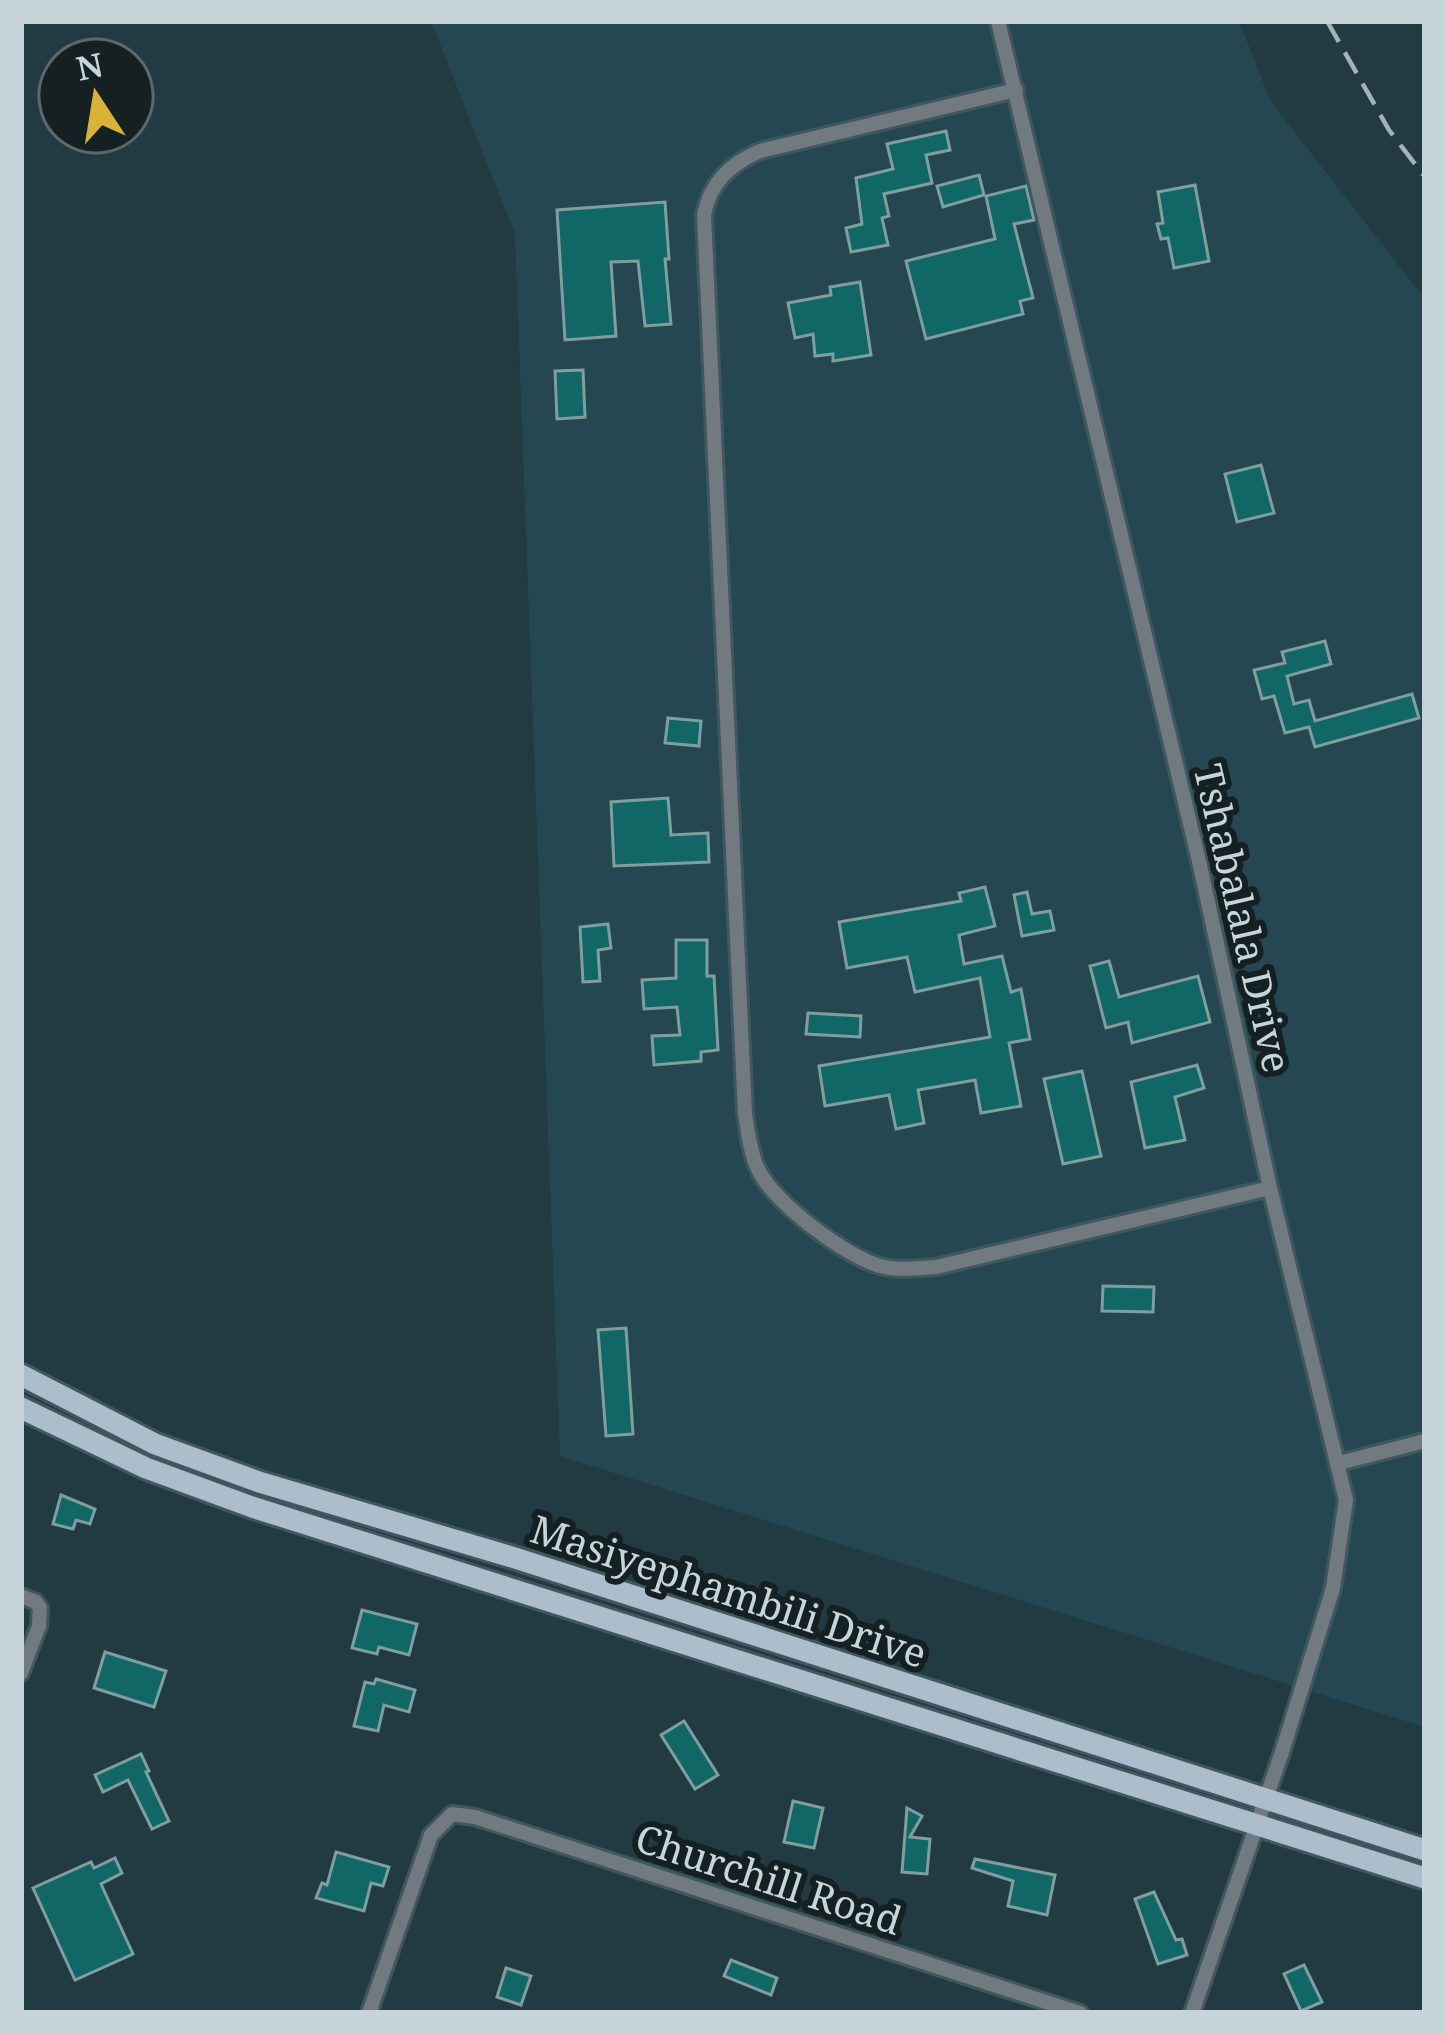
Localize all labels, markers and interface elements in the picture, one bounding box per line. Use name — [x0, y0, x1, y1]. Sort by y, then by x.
north arrow — [36, 36, 156, 156]
text: N — [72, 41, 107, 91]
street label: Tshabalala Drive — [1183, 759, 1305, 1077]
street label: Masiyephambili Drive — [524, 1501, 934, 1679]
street label: Churchill Road — [629, 1810, 909, 1946]

